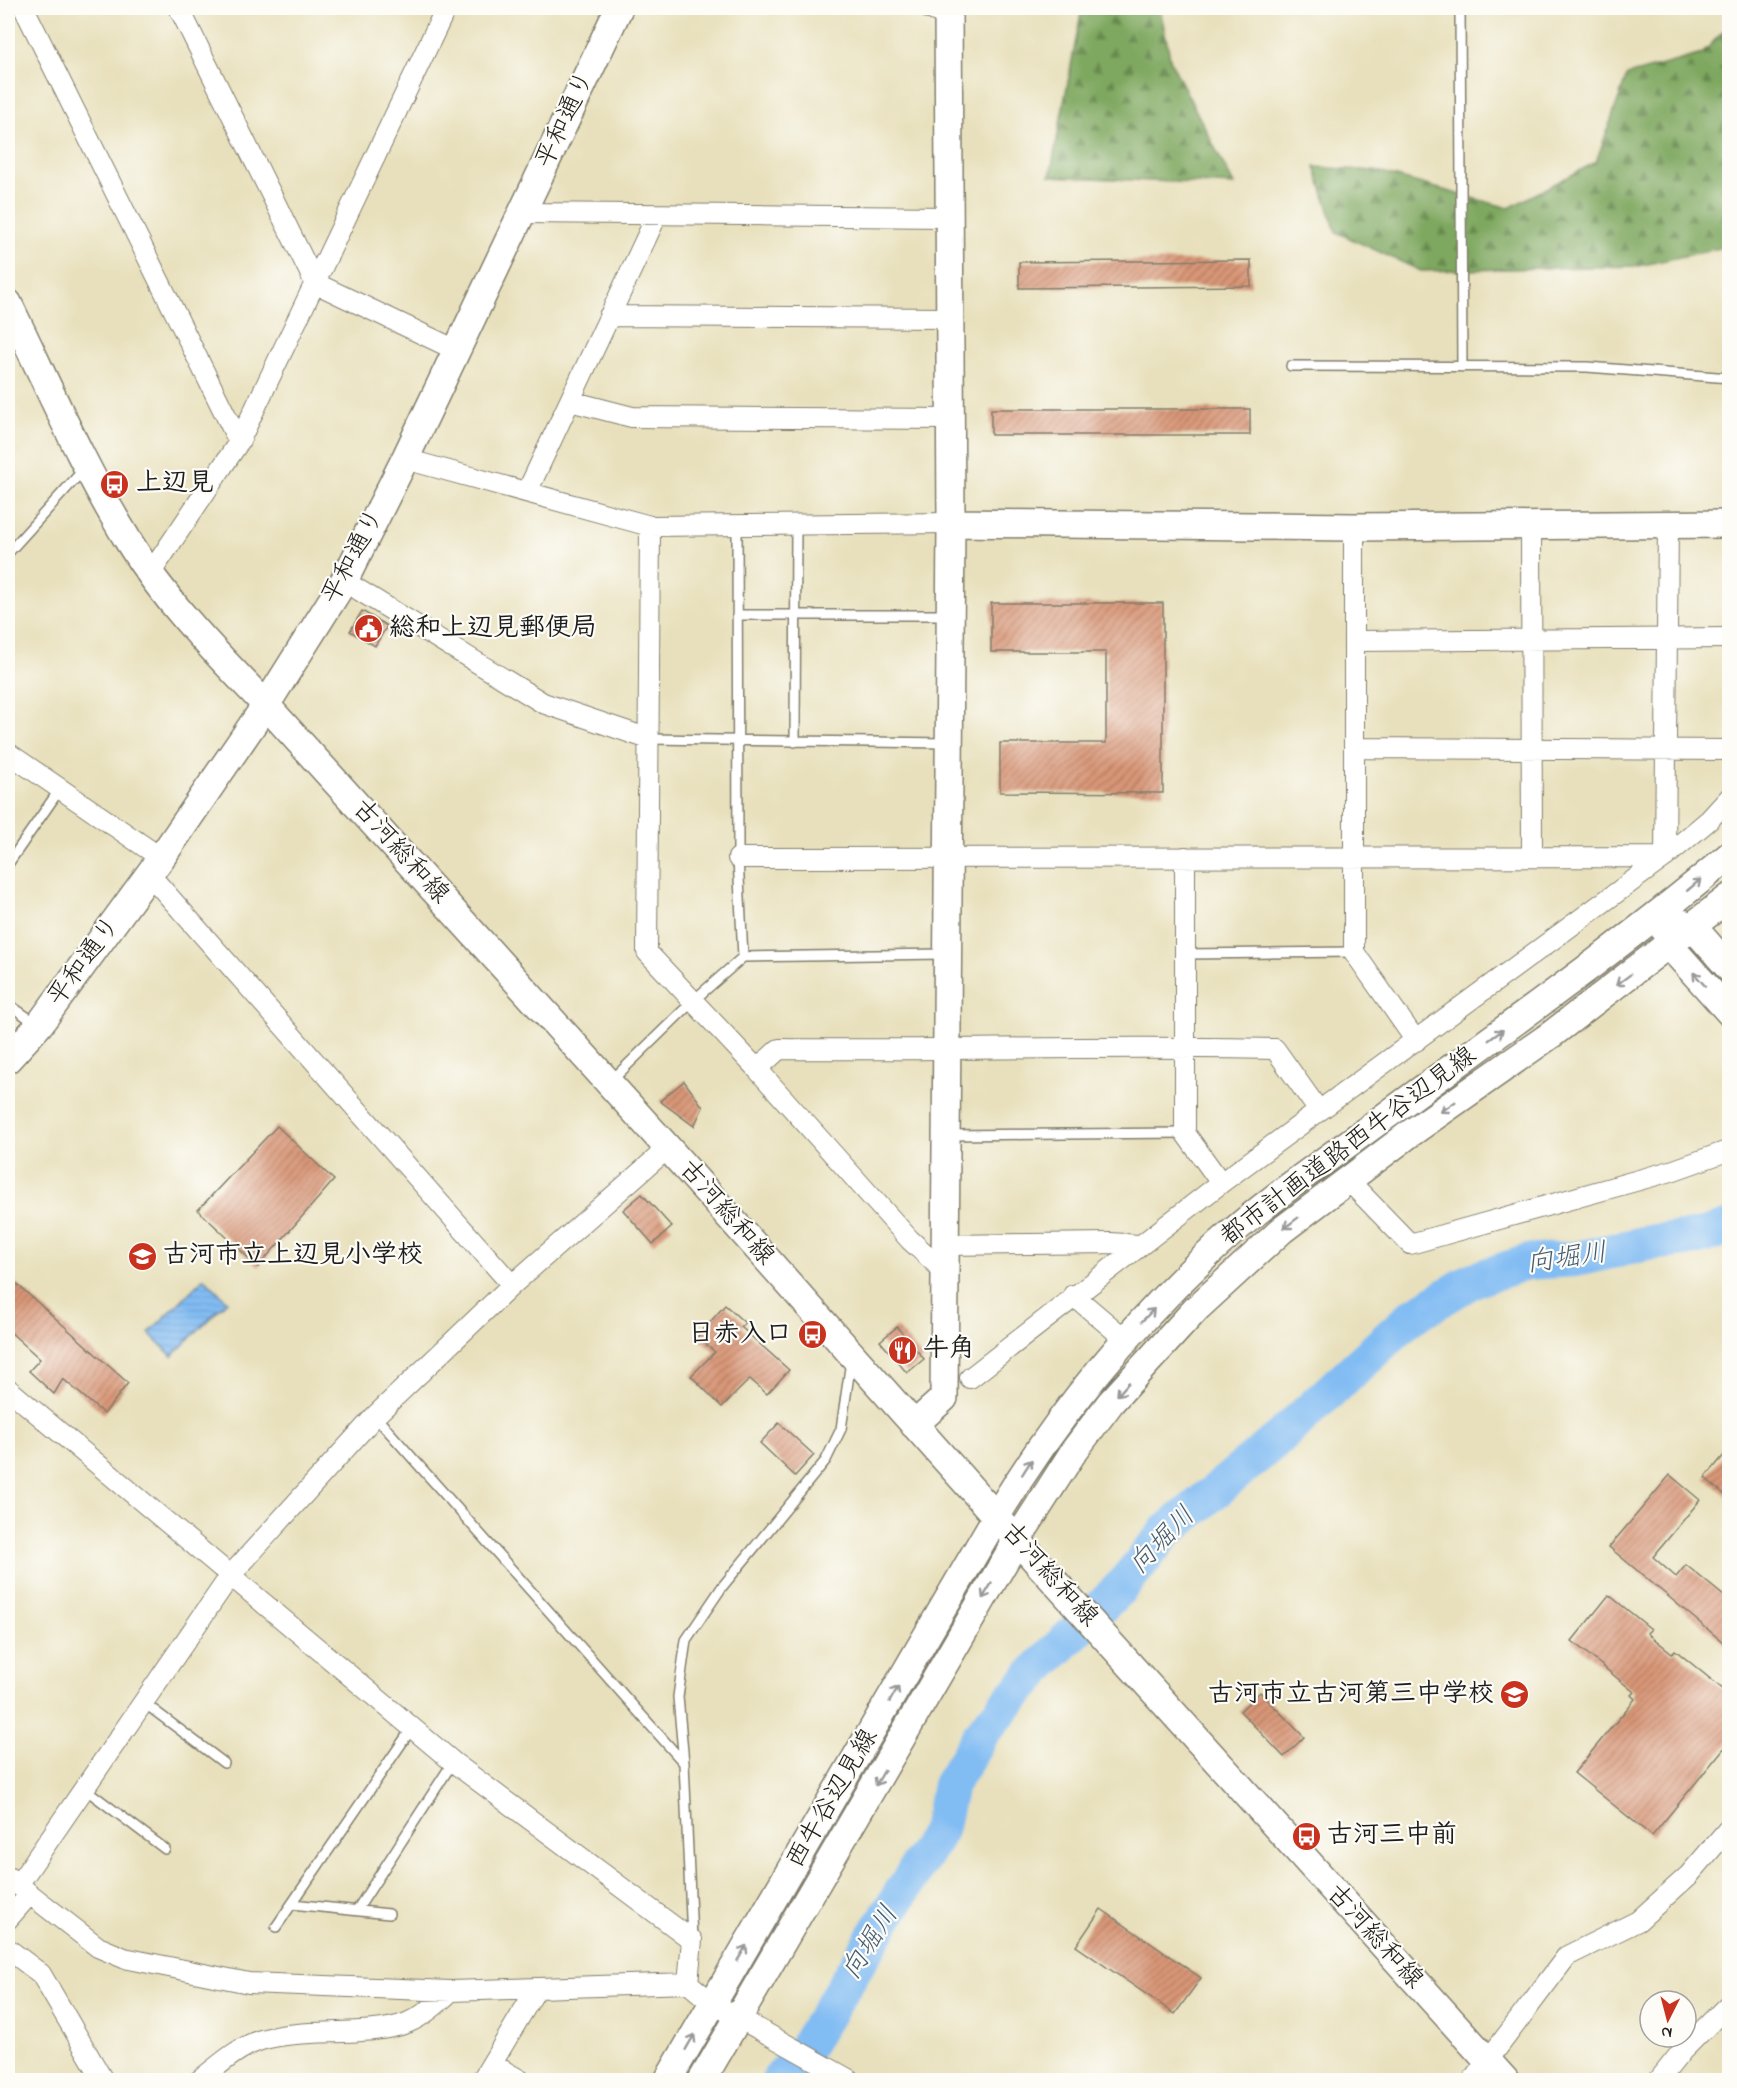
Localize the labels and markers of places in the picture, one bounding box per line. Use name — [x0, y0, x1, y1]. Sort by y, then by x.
place label: 上辺見 — [136, 465, 214, 503]
bus stop icon: 上辺見 — [99, 468, 131, 500]
place label: 総和上辺見郵便局 — [389, 610, 597, 648]
public building icon: 総和上辺見郵便局 — [352, 613, 384, 645]
place label: 古河市立上辺見小学校 — [163, 1237, 423, 1275]
school or university icon: 古河市立上辺見小学校 — [126, 1240, 158, 1272]
place label: 日赤入口 — [688, 1316, 792, 1354]
bus stop icon: 日赤入口 — [797, 1319, 829, 1351]
place label: 牛角 — [923, 1331, 975, 1369]
restaurant icon: 牛角 — [886, 1334, 918, 1366]
place label: 古河市立古河第三中学校 — [1208, 1676, 1494, 1714]
school or university icon: 古河市立古河第三中学校 — [1499, 1679, 1531, 1711]
place label: 古河三中前 — [1327, 1817, 1457, 1855]
bus stop icon: 古河三中前 — [1290, 1820, 1322, 1852]

